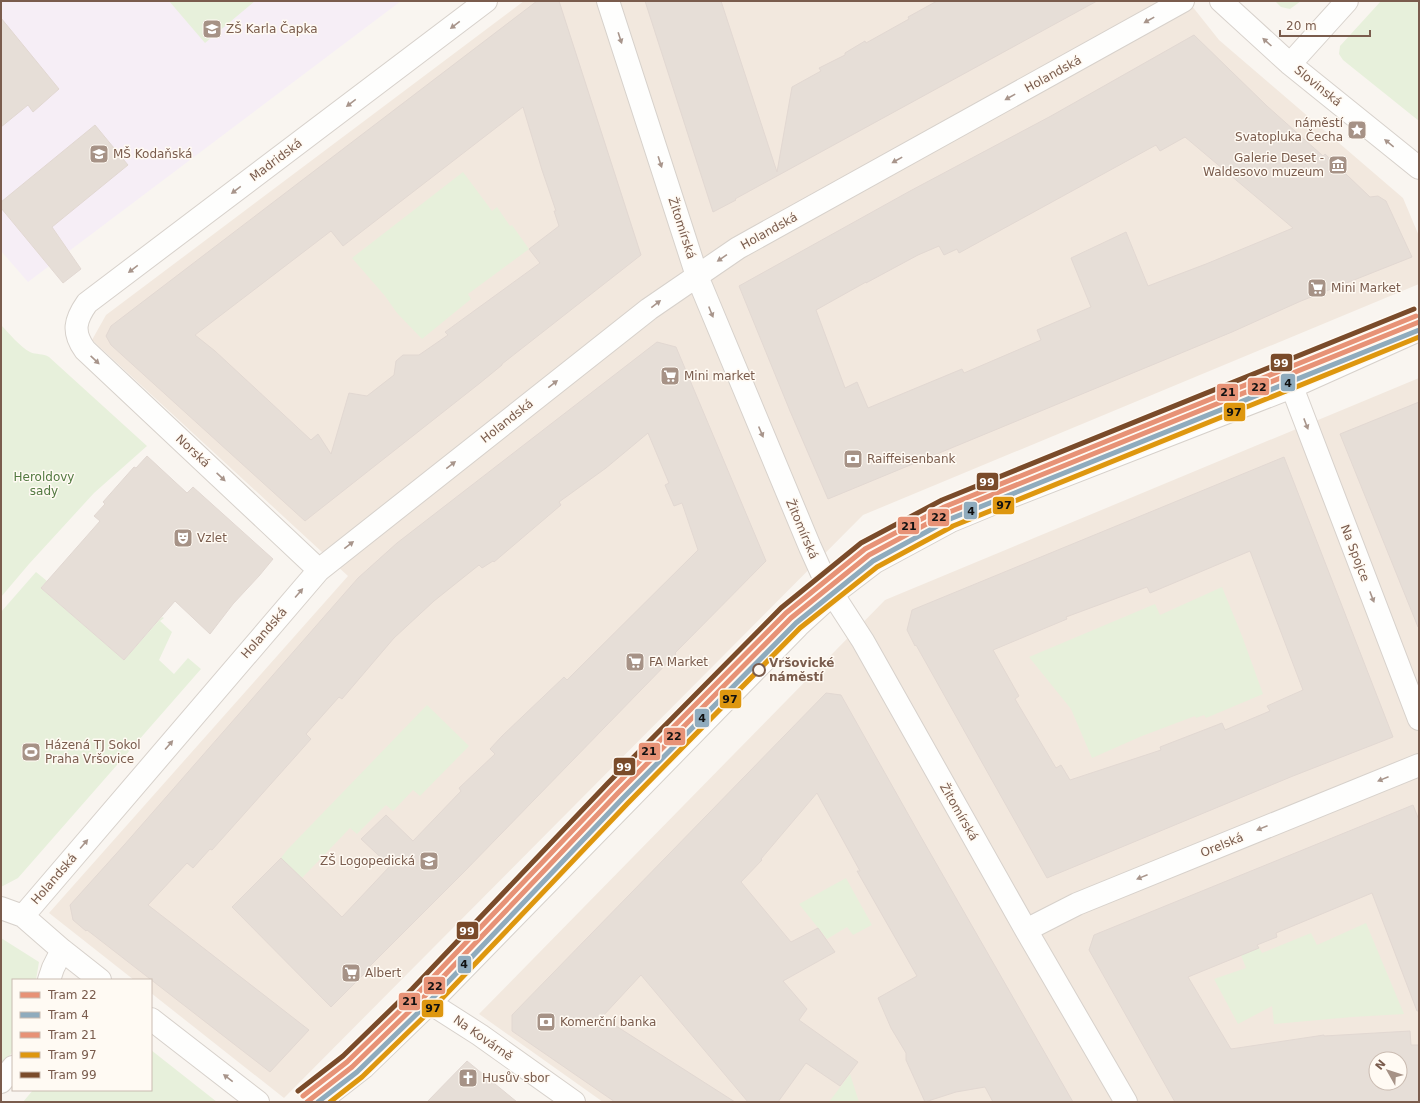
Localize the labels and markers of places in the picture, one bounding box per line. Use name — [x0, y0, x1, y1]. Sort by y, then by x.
school or university icon: ZŠ Karla Čapka — [201, 18, 223, 40]
place label: ZŠ Karla Čapka — [226, 21, 318, 36]
place label: náměstí Svatopluka Čecha — [1235, 116, 1344, 144]
place icon: náměstí Svatopluka Čecha — [1346, 119, 1368, 141]
school or university icon: MŠ Kodaňská — [88, 143, 110, 165]
place label: MŠ Kodaňská — [113, 146, 192, 161]
place label: Galerie Deset - Waldesovo muzeum — [1203, 151, 1324, 179]
museum icon: Galerie Deset - Waldesovo muzeum — [1327, 154, 1349, 176]
supermarket icon: Mini Market — [1306, 277, 1328, 299]
place label: Mini Market — [1331, 281, 1401, 295]
supermarket icon: Mini market — [659, 365, 681, 387]
place label: Mini market — [684, 369, 755, 383]
bank icon: Raiffeisenbank — [842, 448, 864, 470]
place label: Raiffeisenbank — [867, 452, 956, 466]
theatre icon: Vzlet — [172, 527, 194, 549]
place label: Vzlet — [197, 531, 227, 545]
supermarket icon: FA Market — [624, 651, 646, 673]
place label: FA Market — [649, 655, 708, 669]
place label: Vršovické náměstí — [769, 656, 834, 684]
marker: Vršovické náměstí — [752, 663, 766, 677]
place label: Házená TJ Sokol Praha Vršovice — [45, 738, 141, 766]
sports icon: Házená TJ Sokol Praha Vršovice — [20, 741, 42, 763]
school or university icon: ZŠ Logopedická — [418, 850, 440, 872]
place label: ZŠ Logopedická — [320, 853, 415, 868]
supermarket icon: Albert — [340, 962, 362, 984]
place label: Albert — [365, 966, 401, 980]
bank icon: Komerční banka — [535, 1011, 557, 1033]
place label: Komerční banka — [560, 1015, 656, 1029]
church icon: Husův sbor — [457, 1067, 479, 1089]
place label: Husův sbor — [482, 1071, 550, 1085]

